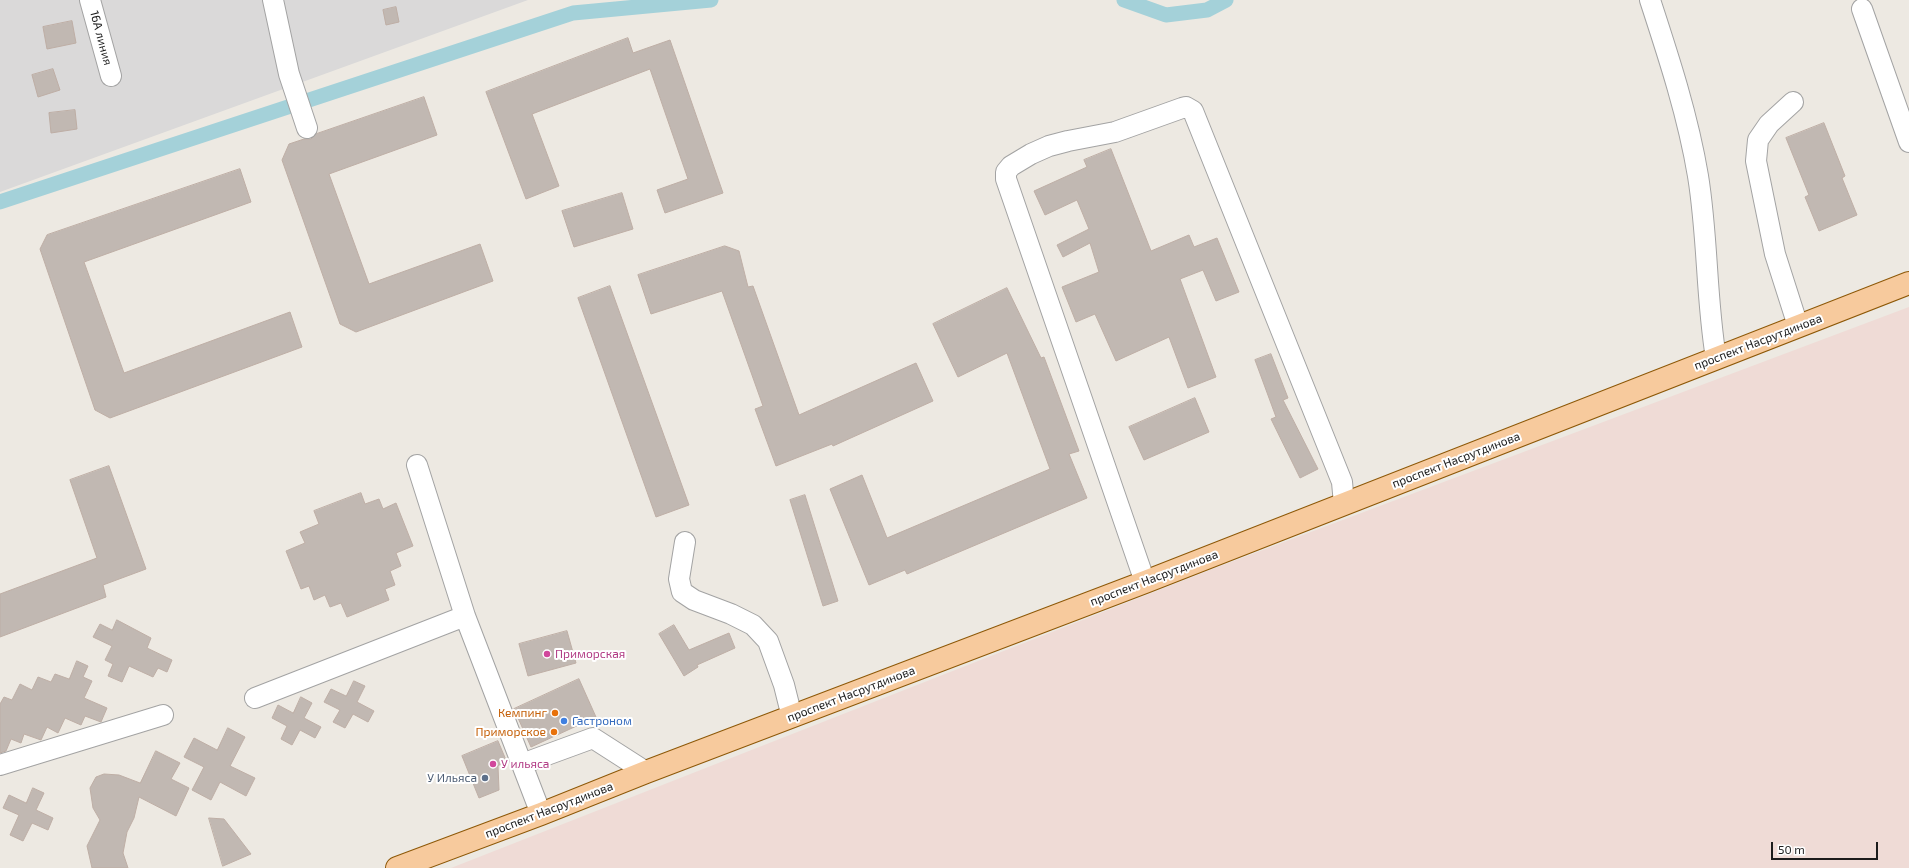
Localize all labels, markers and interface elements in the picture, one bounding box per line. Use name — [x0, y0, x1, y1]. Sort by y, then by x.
street label: 16А линия — [87, 9, 115, 67]
street label: проспект Насрутдинова — [1692, 311, 1824, 373]
street label: проспект Насрутдинова — [1390, 429, 1522, 491]
street label: проспект Насрутдинова — [1088, 547, 1220, 609]
place label: Приморская — [555, 647, 625, 661]
marker: Приморская — [542, 649, 552, 659]
street label: проспект Насрутдинова — [785, 663, 917, 725]
place label: Кемпинг — [498, 706, 547, 720]
marker: Кемпинг — [550, 708, 560, 718]
place label: Гастроном — [572, 714, 632, 728]
marker: Гастроном — [559, 716, 569, 726]
place label: Приморское — [476, 725, 546, 739]
marker: Приморское — [549, 727, 559, 737]
place label: У ильяса — [501, 757, 549, 771]
marker: У ильяса — [488, 759, 498, 769]
place label: У Ильяса — [427, 771, 477, 785]
marker: У Ильяса — [480, 773, 490, 783]
street label: проспект Насрутдинова — [483, 779, 615, 841]
scale bar — [1773, 834, 1880, 860]
text: 50 m — [1778, 842, 1805, 856]

